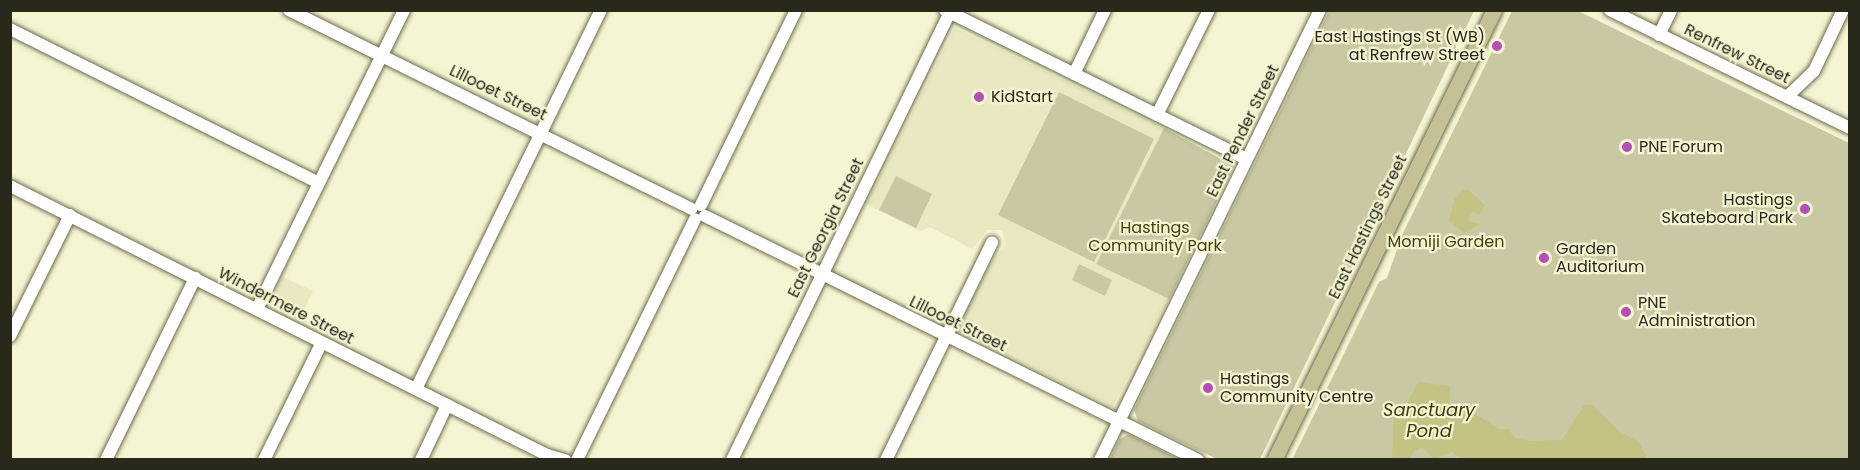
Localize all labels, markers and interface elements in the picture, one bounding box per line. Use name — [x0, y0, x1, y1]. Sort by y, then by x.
street label: Renfrew Street — [1681, 20, 1793, 88]
place label: East Hastings St (WB) at Renfrew Street — [1314, 27, 1485, 65]
marker: East Hastings St (WB) at Renfrew Street — [1490, 39, 1504, 53]
street label: Lillooet Street — [446, 61, 550, 125]
street label: East Pender Street — [1203, 62, 1283, 200]
place label: KidStart — [991, 87, 1053, 107]
marker: KidStart — [972, 90, 986, 104]
place label: PNE Forum — [1639, 137, 1723, 157]
marker: PNE Forum — [1620, 140, 1634, 154]
street label: East Hastings Street — [1325, 152, 1411, 302]
street label: East Georgia Street — [784, 155, 868, 301]
place label: Hastings Skateboard Park — [1662, 190, 1793, 228]
marker: Hastings Skateboard Park — [1798, 202, 1812, 216]
park label: Hastings Community Park — [1088, 218, 1222, 256]
park label: Momiji Garden — [1388, 232, 1504, 252]
place label: Garden Auditorium — [1556, 239, 1644, 277]
marker: Garden Auditorium — [1537, 251, 1551, 265]
street label: Windermere Street — [215, 263, 357, 349]
street label: Lillooet Street — [906, 292, 1010, 356]
place label: PNE Administration — [1638, 293, 1755, 331]
marker: PNE Administration — [1619, 305, 1633, 319]
place label: Hastings Community Centre — [1220, 369, 1373, 407]
marker: Hastings Community Centre — [1201, 381, 1215, 395]
water label: Sanctuary Pond — [1383, 400, 1475, 442]

